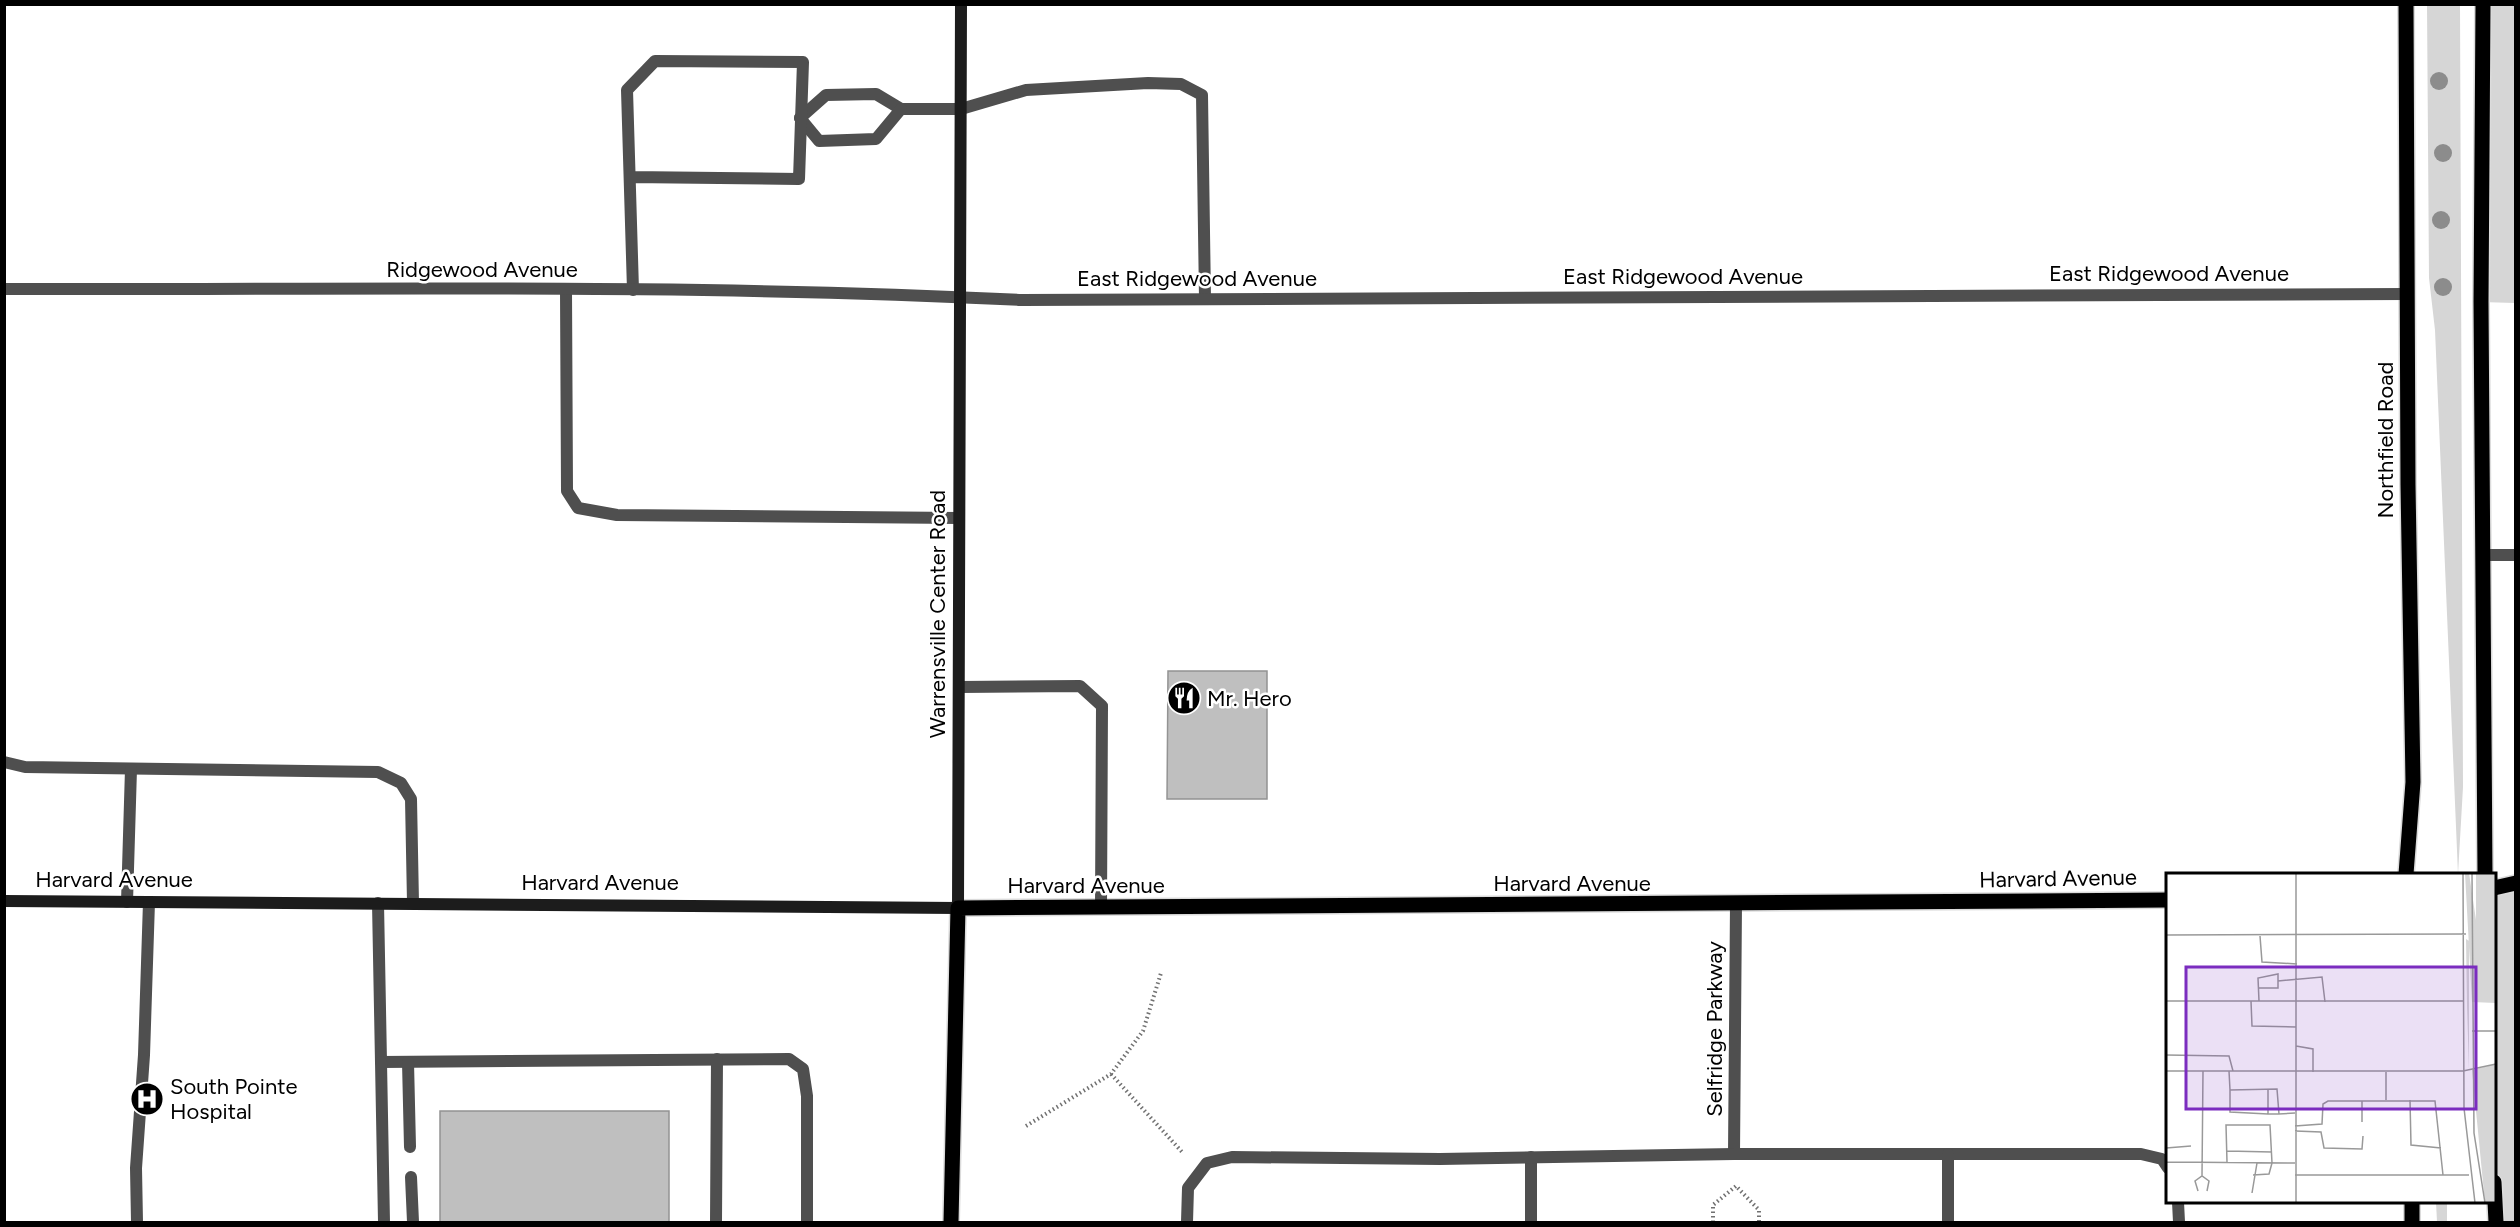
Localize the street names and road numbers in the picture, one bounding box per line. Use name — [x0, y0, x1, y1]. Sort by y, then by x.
street label: Ridgewood Avenue — [386, 256, 578, 283]
street label: East Ridgewood Avenue — [2049, 260, 2289, 287]
street label: East Ridgewood Avenue — [1563, 263, 1803, 290]
street label: East Ridgewood Avenue — [1077, 265, 1317, 292]
street label: Northfield Road — [2372, 362, 2399, 518]
street label: Warrensville Center Road — [924, 490, 951, 738]
street label: Harvard Avenue — [1979, 864, 2137, 893]
street label: Harvard Avenue — [35, 866, 193, 893]
street label: Harvard Avenue — [521, 869, 679, 896]
street label: Harvard Avenue — [1493, 870, 1651, 897]
street label: Harvard Avenue — [1007, 872, 1165, 899]
street label: Selfridge Parkway — [1701, 941, 1728, 1117]

